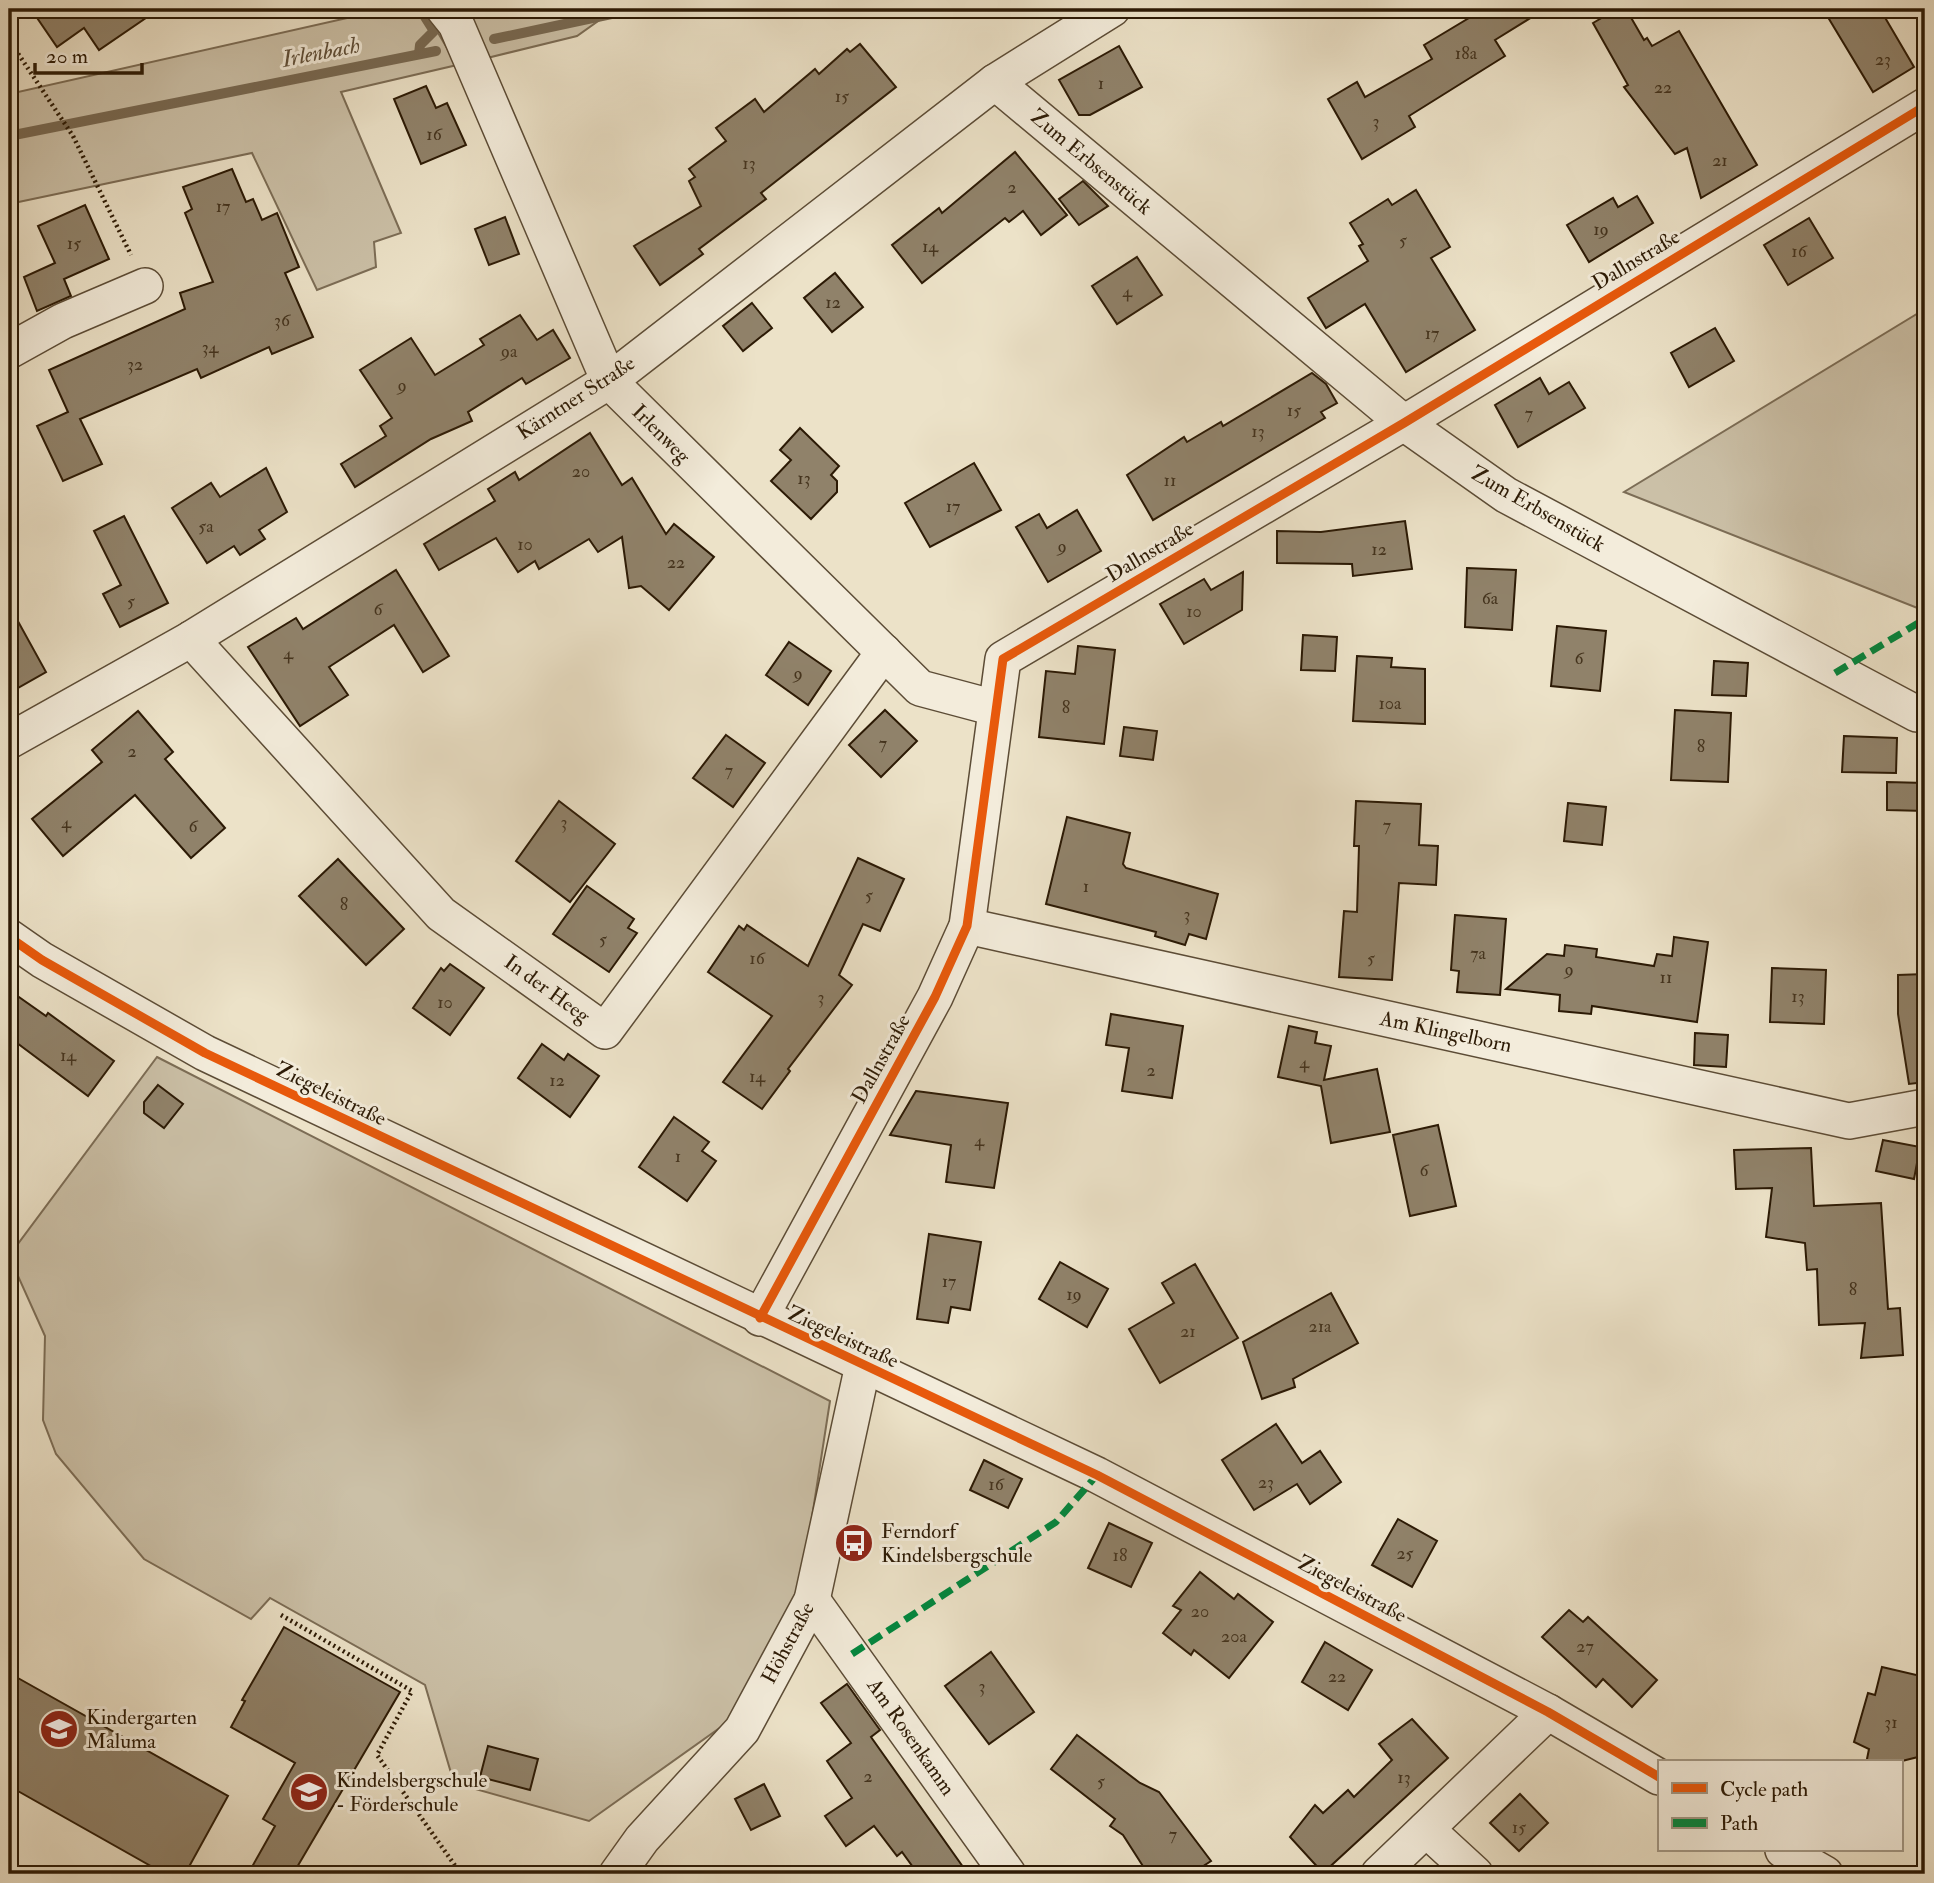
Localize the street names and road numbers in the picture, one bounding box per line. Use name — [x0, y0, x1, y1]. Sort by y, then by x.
street label: Zum Erbsenstück — [1025, 103, 1157, 221]
street label: Dallnstraße — [1587, 223, 1685, 297]
street label: Kärntner Straße — [512, 350, 640, 446]
street label: Irlenweg — [626, 399, 697, 470]
street label: Zum Erbsenstück — [1466, 460, 1610, 558]
street label: Dallnstraße — [1101, 515, 1199, 589]
street label: In der Heeg — [499, 949, 596, 1030]
street label: Am Klingelborn — [1377, 1005, 1514, 1059]
street label: Dallnstraße — [845, 1009, 917, 1108]
street label: Ziegeleistraße — [271, 1056, 391, 1132]
street label: Ziegeleistraße — [783, 1300, 903, 1375]
street label: Ziegeleistraße — [1293, 1549, 1411, 1629]
street label: Höhstraße — [755, 1597, 821, 1688]
street label: Am Rosenkamm — [860, 1672, 961, 1801]

